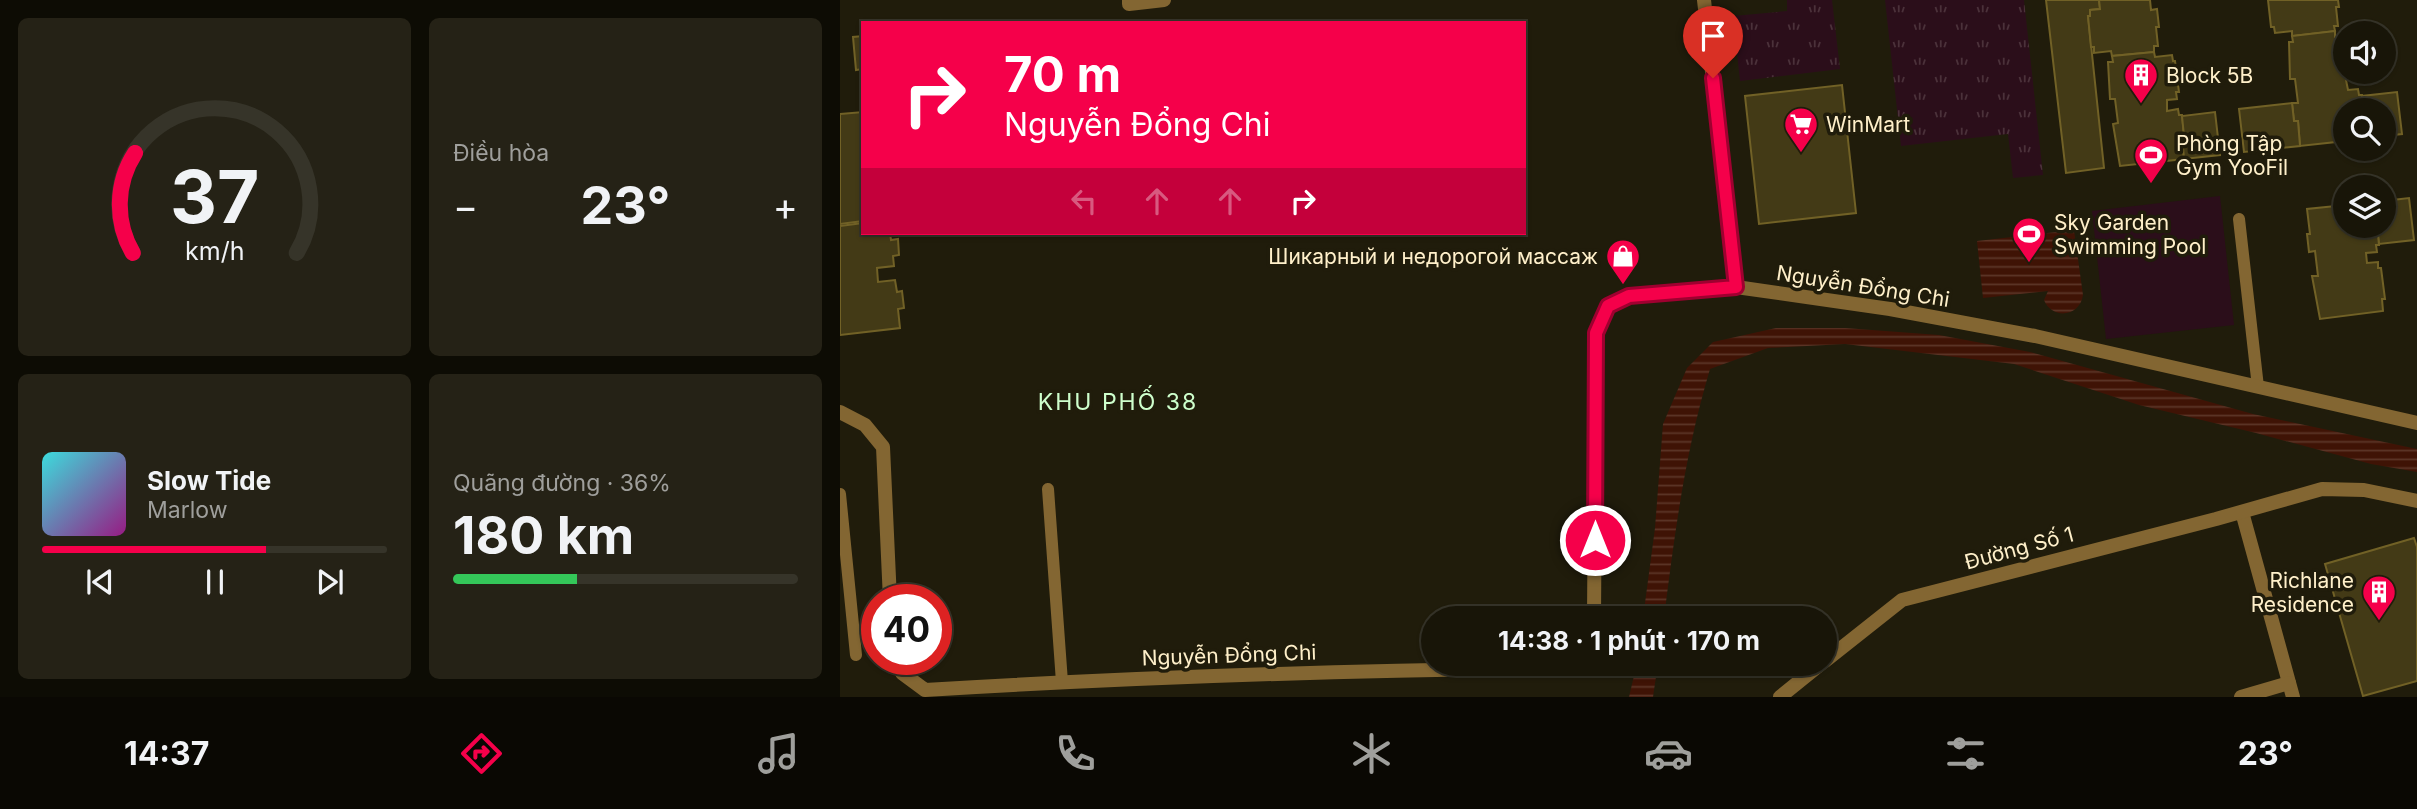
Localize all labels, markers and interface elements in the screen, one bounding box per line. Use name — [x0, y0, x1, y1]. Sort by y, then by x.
pin — [1683, 6, 1743, 78]
icon: arrive — [1694, 17, 1732, 55]
map controls — [2333, 21, 2396, 238]
button: sound — [2333, 21, 2396, 84]
text: 70 m — [1004, 45, 1121, 104]
icon: right — [889, 49, 980, 140]
building icon: Block 5B — [2122, 56, 2160, 105]
place label: Block 5B — [2166, 63, 2253, 88]
button: search — [2333, 98, 2396, 161]
text: Nguyễn Đổng Chi — [1004, 105, 1270, 144]
supermarket icon: WinMart — [1782, 105, 1820, 154]
place label: WinMart — [1826, 112, 1910, 137]
place label: Phòng Tập Gym YooFil — [2176, 131, 2288, 180]
sports icon: Phòng Tập Gym YooFil — [2132, 136, 2170, 185]
text: Điều hòa — [453, 139, 549, 167]
text: 37 — [170, 152, 259, 241]
text: 23° — [581, 174, 670, 237]
button: layers — [2333, 175, 2396, 238]
icon: left — [1065, 182, 1103, 220]
icon: ahead — [1138, 182, 1176, 220]
icon: ahead — [1211, 182, 1249, 220]
icon: right — [1284, 182, 1322, 220]
text: − — [453, 183, 478, 229]
text: + — [773, 183, 798, 229]
place label: Sky Garden Swimming Pool — [2054, 210, 2206, 259]
sports icon: Sky Garden Swimming Pool — [2010, 215, 2048, 264]
text: km/h — [185, 236, 244, 266]
shop icon: Шикарный и недорогой массаж — [1604, 237, 1642, 286]
place label: Шикарный и недорогой массаж — [1268, 244, 1598, 269]
street label: Nguyễn Đổng Chi — [1775, 260, 1951, 312]
district label: KHU PHỐ 38 — [1038, 384, 1198, 416]
text: Slow Tide — [147, 465, 271, 496]
text: Quãng đường · 36% — [453, 469, 671, 497]
text: Marlow — [147, 496, 227, 524]
position arrow — [1558, 503, 1632, 577]
text: 180 km — [453, 504, 634, 567]
street label: Đường Số 1 — [1962, 521, 2076, 575]
icon: previous — [81, 563, 119, 601]
icon: pause — [196, 563, 234, 601]
icon: next — [311, 563, 349, 601]
place label: Richlane Residence — [2251, 568, 2354, 617]
building icon: Richlane Residence — [2360, 573, 2398, 622]
speed limit sign: 40 — [861, 584, 952, 675]
text: 14:38 · 1 phút · 170 m — [1498, 625, 1760, 656]
street label: Nguyễn Đổng Chi — [1141, 639, 1317, 671]
icon: directions — [457, 729, 506, 778]
icon: music — [754, 729, 803, 778]
icon: phone — [1051, 729, 1100, 778]
icon: climate — [1347, 729, 1396, 778]
icon: car — [1644, 729, 1693, 778]
icon: filters — [1941, 729, 1990, 778]
text: 14:37 — [124, 734, 209, 773]
text: 23° — [2238, 734, 2293, 773]

